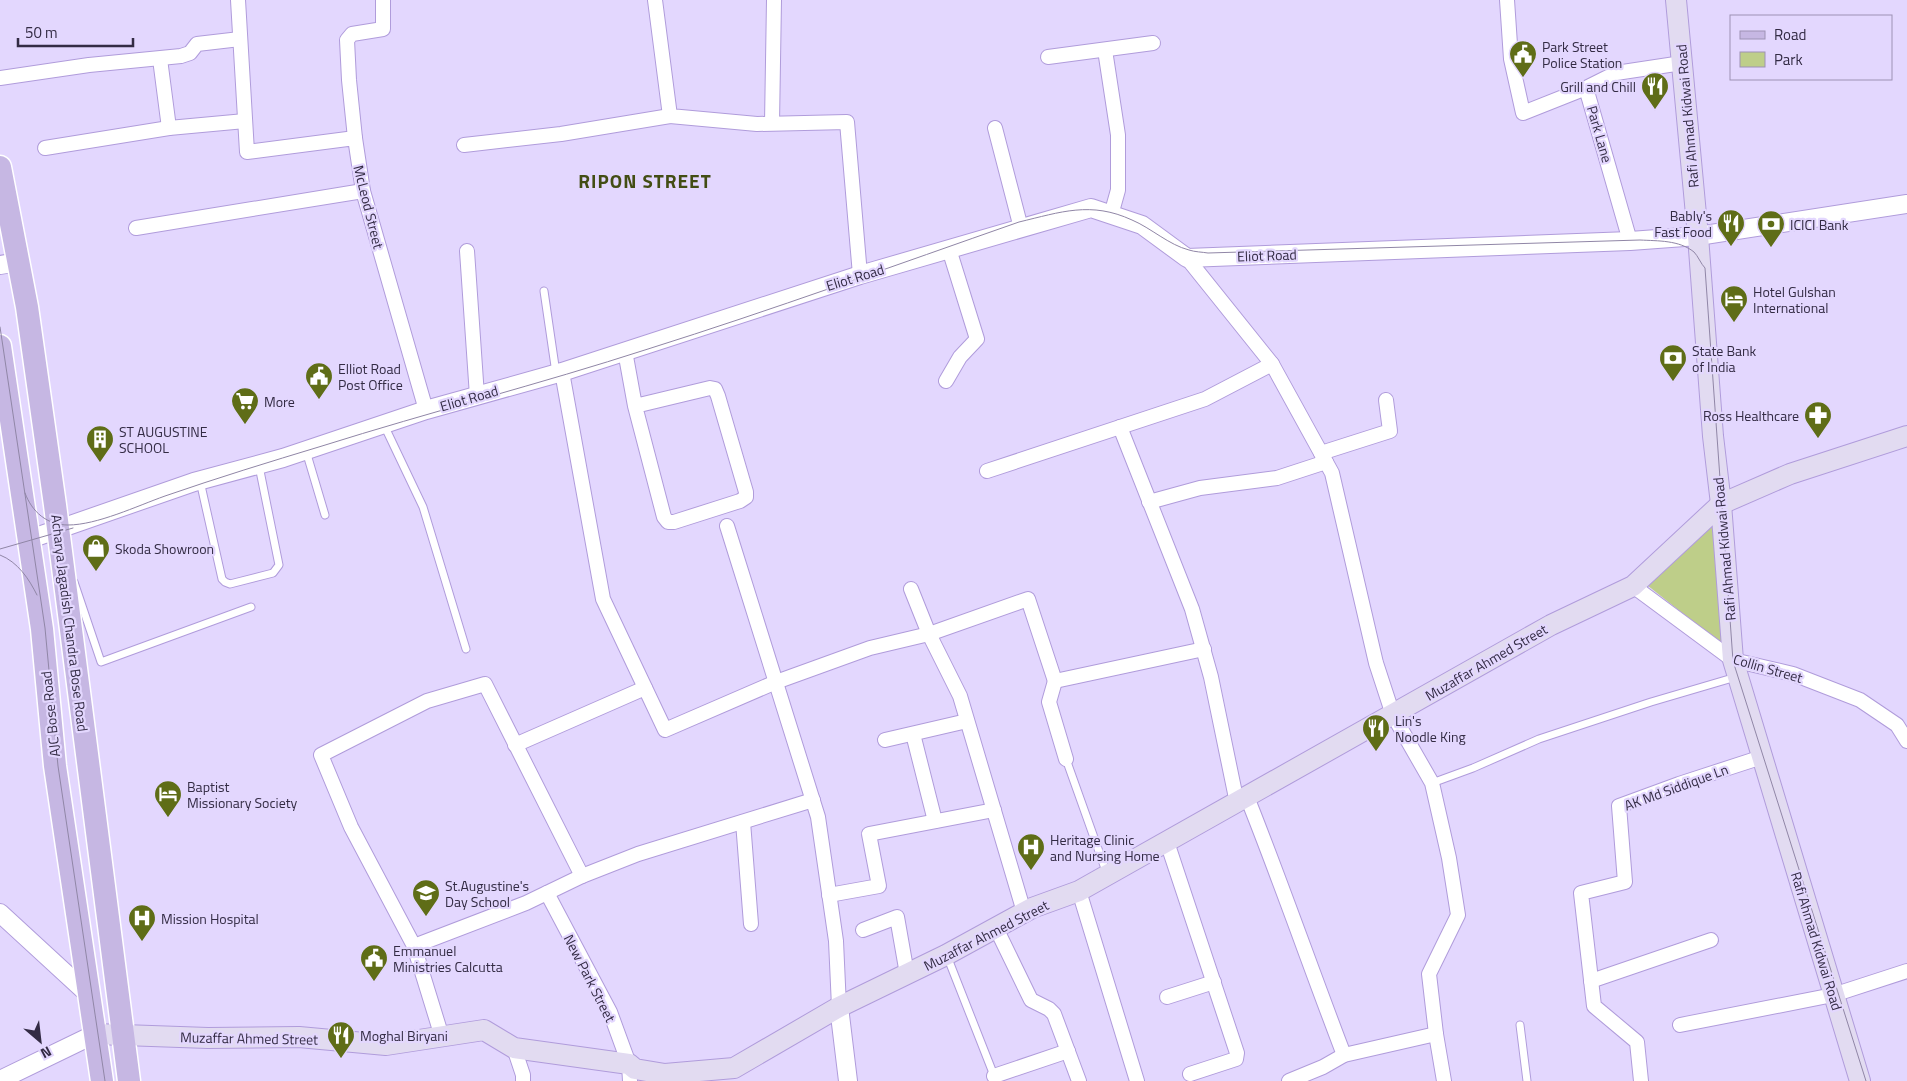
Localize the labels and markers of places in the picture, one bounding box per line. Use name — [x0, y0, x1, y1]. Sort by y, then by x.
place label: Park Street Police Station — [1542, 36, 1622, 73]
public building icon: Park Street Police Station — [1508, 39, 1538, 78]
restaurant icon: Grill and Chill — [1640, 71, 1670, 110]
place label: Grill and Chill — [1560, 76, 1636, 97]
place label: Bably's Fast Food — [1654, 205, 1712, 242]
restaurant icon: Bably's Fast Food — [1716, 208, 1746, 247]
bank icon: ICICI Bank — [1756, 209, 1786, 248]
place label: ICICI Bank — [1790, 214, 1849, 235]
place label: Hotel Gulshan International — [1753, 281, 1836, 318]
hotel icon: Hotel Gulshan International — [1719, 284, 1749, 323]
place label: State Bank of India — [1692, 340, 1757, 377]
bank icon: State Bank of India — [1658, 343, 1688, 382]
place label: Elliot Road Post Office — [338, 358, 403, 395]
public building icon: Elliot Road Post Office — [304, 361, 334, 400]
supermarket icon: More — [230, 386, 260, 425]
place label: More — [264, 391, 295, 412]
pharmacy icon: Ross Healthcare — [1803, 400, 1833, 439]
place label: Ross Healthcare — [1703, 405, 1799, 426]
place label: ST AUGUSTINE SCHOOL — [119, 421, 208, 458]
building icon: ST AUGUSTINE SCHOOL — [85, 424, 115, 463]
shop icon: Skoda Showroon — [81, 533, 111, 572]
place label: Skoda Showroon — [115, 538, 214, 559]
place label: Lin's Noodle King — [1395, 710, 1466, 747]
restaurant icon: Lin's Noodle King — [1361, 713, 1391, 752]
place label: Baptist Missionary Society — [187, 776, 298, 813]
hotel icon: Baptist Missionary Society — [153, 779, 183, 818]
place label: Heritage Clinic and Nursing Home — [1050, 829, 1160, 866]
hospital icon: Heritage Clinic and Nursing Home — [1016, 832, 1046, 871]
place label: St.Augustine's Day School — [445, 875, 529, 912]
school or university icon: St.Augustine's Day School — [411, 878, 441, 917]
hospital icon: Mission Hospital — [127, 903, 157, 942]
place label: Mission Hospital — [161, 908, 259, 929]
place label: Emmanuel Ministries Calcutta — [393, 940, 503, 977]
public building icon: Emmanuel Ministries Calcutta — [359, 943, 389, 982]
restaurant icon: Moghal Biryani — [326, 1020, 356, 1059]
place label: Moghal Biryani — [360, 1025, 448, 1046]

